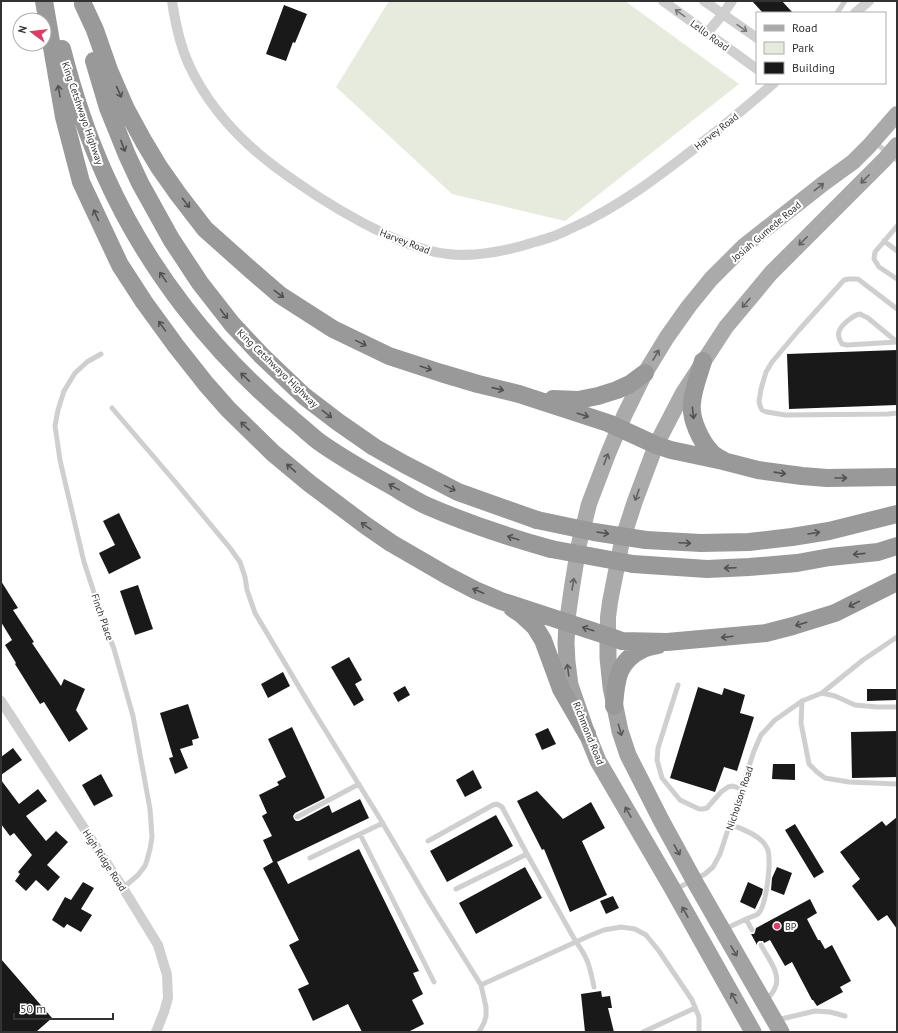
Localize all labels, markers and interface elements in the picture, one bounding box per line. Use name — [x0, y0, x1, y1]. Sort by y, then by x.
one-way arrow — [675, 9, 686, 17]
north arrow — [12, 12, 52, 52]
legend — [756, 12, 886, 84]
street label: Lello Road — [688, 17, 732, 54]
text: Road — [792, 20, 817, 35]
text: N — [15, 24, 30, 35]
one-way arrow — [736, 24, 747, 32]
text: Park — [792, 40, 814, 55]
street label: King Cetshwayo Highway — [59, 60, 106, 167]
text: Building — [792, 60, 835, 75]
one-way arrow — [54, 84, 62, 97]
one-way arrow — [116, 86, 123, 98]
street label: Harvey Road — [692, 110, 741, 153]
one-way arrow — [120, 139, 128, 151]
one-way arrow — [861, 174, 870, 184]
one-way arrow — [813, 183, 824, 192]
one-way arrow — [181, 198, 190, 209]
street label: Josiah Gumede Road — [728, 198, 804, 265]
one-way arrow — [92, 209, 99, 221]
street label: Harvey Road — [378, 226, 432, 257]
one-way arrow — [798, 236, 808, 246]
one-way arrow — [159, 272, 167, 283]
one-way arrow — [273, 289, 284, 298]
one-way arrow — [742, 298, 751, 309]
one-way arrow — [220, 308, 228, 319]
one-way arrow — [158, 321, 166, 332]
street label: King Cetshwayo Highway — [234, 326, 321, 411]
one-way arrow — [355, 340, 367, 347]
one-way arrow — [652, 349, 660, 361]
one-way arrow — [420, 365, 432, 373]
one-way arrow — [240, 372, 250, 382]
one-way arrow — [491, 386, 504, 393]
one-way arrow — [689, 406, 696, 419]
one-way arrow — [321, 409, 332, 418]
one-way arrow — [576, 411, 588, 419]
one-way arrow — [240, 421, 250, 430]
one-way arrow — [603, 452, 610, 465]
one-way arrow — [287, 464, 297, 473]
one-way arrow — [773, 469, 786, 477]
one-way arrow — [834, 474, 847, 482]
one-way arrow — [388, 483, 400, 491]
one-way arrow — [444, 484, 456, 492]
one-way arrow — [632, 488, 640, 500]
one-way arrow — [360, 522, 371, 530]
one-way arrow — [596, 529, 609, 537]
one-way arrow — [807, 529, 820, 537]
one-way arrow — [507, 534, 520, 541]
one-way arrow — [678, 539, 691, 546]
one-way arrow — [853, 550, 866, 558]
one-way arrow — [724, 564, 737, 572]
one-way arrow — [569, 578, 577, 591]
one-way arrow — [472, 587, 484, 594]
street label: Finch Place — [88, 592, 117, 642]
one-way arrow — [848, 601, 860, 608]
one-way arrow — [795, 621, 808, 628]
one-way arrow — [582, 625, 595, 632]
one-way arrow — [721, 633, 734, 640]
one-way arrow — [564, 664, 572, 677]
street label: Richmond Road — [570, 700, 607, 767]
one-way arrow — [617, 723, 624, 736]
street label: Nicholson Road — [723, 764, 756, 832]
one-way arrow — [623, 806, 631, 818]
street label: High Ridge Road — [80, 827, 129, 894]
one-way arrow — [674, 844, 682, 856]
one-way arrow — [681, 906, 689, 918]
place label: BP — [785, 920, 797, 933]
marker: BP — [772, 921, 782, 931]
one-way arrow — [730, 944, 738, 956]
one-way arrow — [729, 992, 737, 1004]
scale bar — [14, 995, 113, 1021]
text: 50 m — [20, 1001, 46, 1016]

